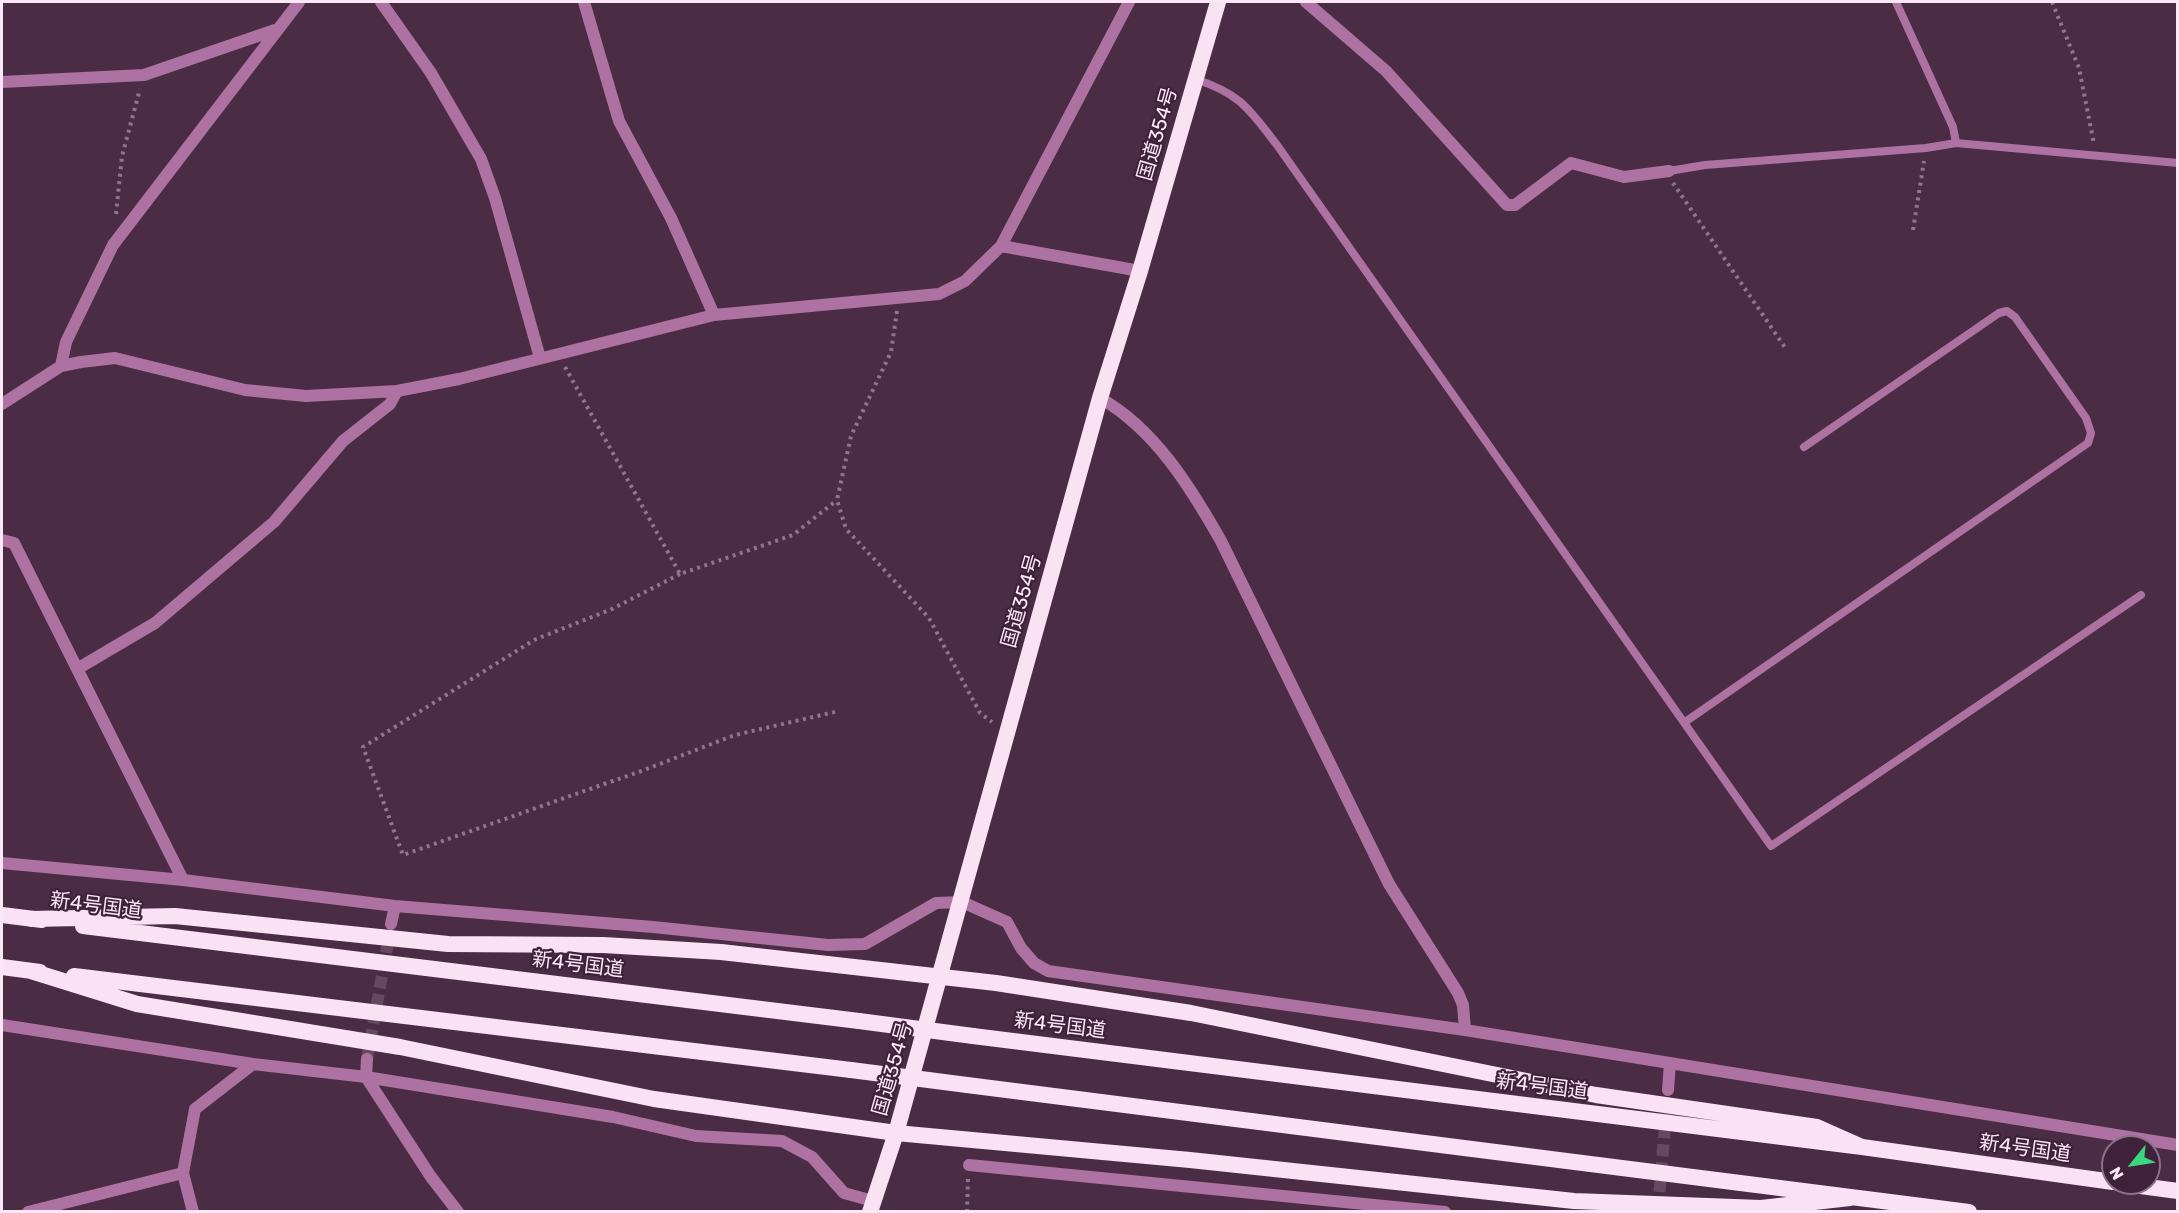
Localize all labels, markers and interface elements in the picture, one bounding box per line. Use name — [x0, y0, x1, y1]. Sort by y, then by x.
street label: 国道354号 — [1133, 84, 1183, 184]
street label: 国道354号 — [997, 551, 1047, 651]
street label: 新4号国道 — [49, 888, 143, 924]
street label: 新4号国道 — [531, 947, 625, 983]
street label: 新4号国道 — [1013, 1008, 1107, 1044]
street label: 国道354号 — [868, 1019, 918, 1119]
street label: 新4号国道 — [1495, 1069, 1589, 1105]
street label: 新4号国道 — [1978, 1131, 2072, 1167]
north arrow — [2101, 1135, 2161, 1195]
text: N — [2106, 1164, 2128, 1183]

